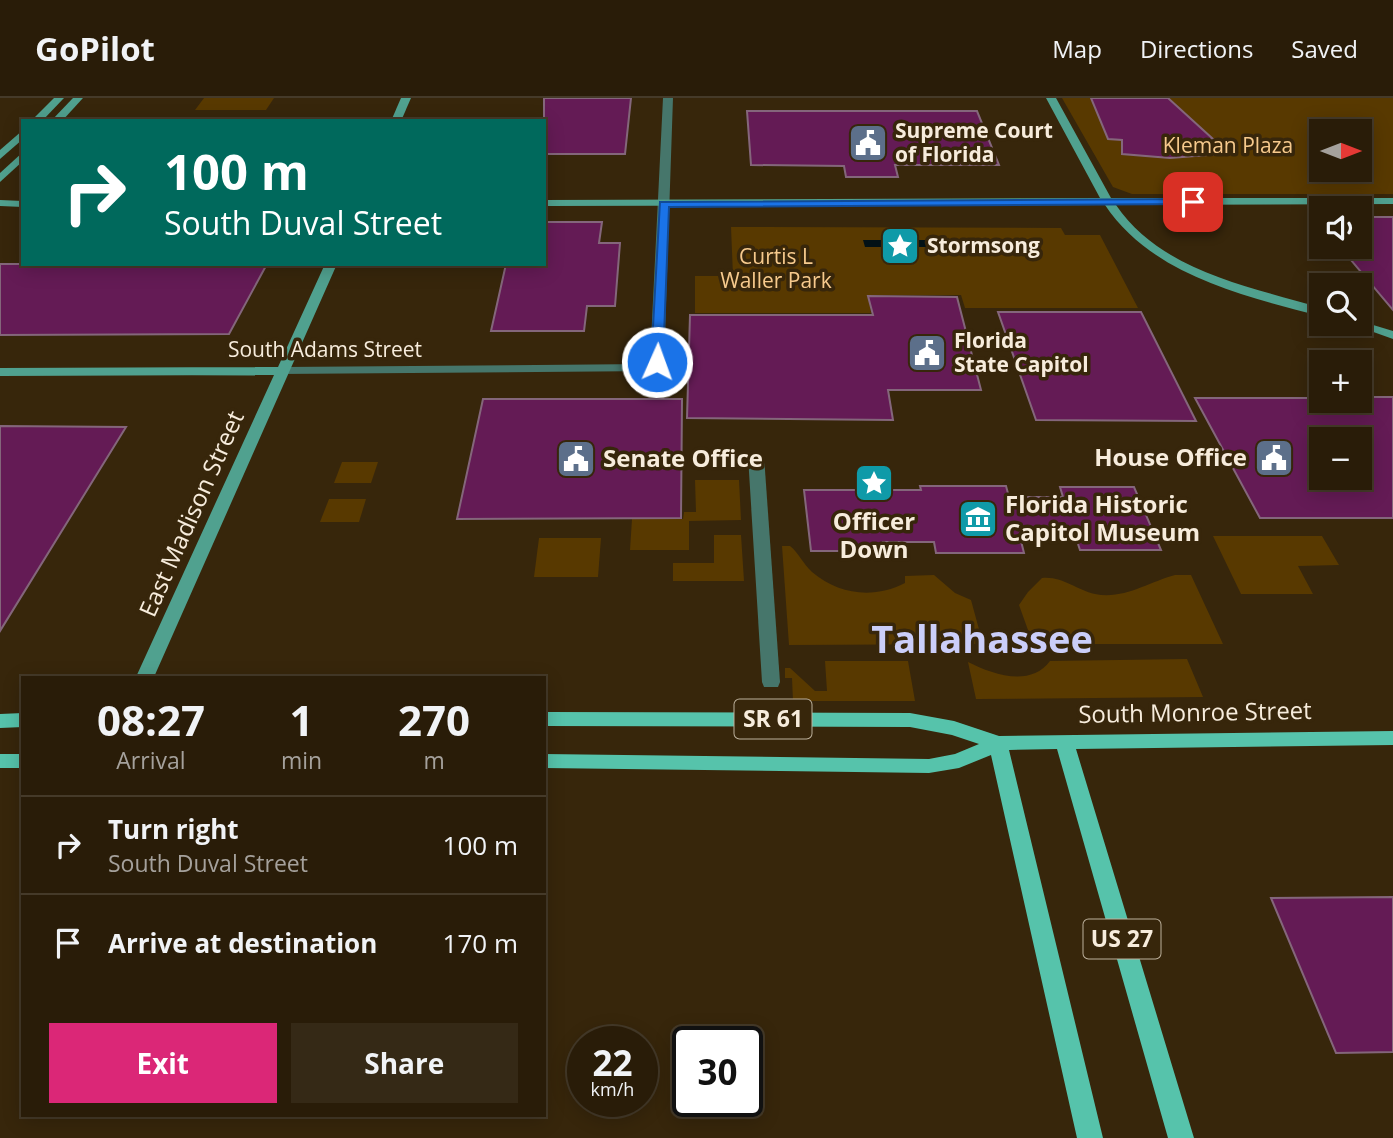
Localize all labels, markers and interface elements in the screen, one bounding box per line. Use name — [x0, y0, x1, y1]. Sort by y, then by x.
text: GoPilot — [35, 26, 155, 71]
text: Map — [1052, 32, 1102, 65]
text: Directions — [1140, 32, 1253, 65]
text: Saved — [1291, 32, 1358, 65]
place label: Supreme Court of Florida — [895, 116, 1053, 168]
north arrow — [1309, 119, 1372, 182]
map controls — [1309, 119, 1372, 490]
public building icon: Supreme Court of Florida — [847, 122, 889, 164]
park label: Kleman Plaza — [1163, 131, 1293, 159]
text: 100 m — [164, 138, 309, 204]
icon: right — [49, 147, 140, 238]
pin — [1163, 172, 1223, 232]
icon: arrive — [1174, 183, 1212, 221]
button: sound — [1309, 196, 1372, 259]
text: South Duval Street — [164, 201, 442, 244]
place icon: Stormsong — [879, 225, 921, 267]
place label: Stormsong — [927, 231, 1040, 259]
park label: Curtis L Waller Park — [720, 242, 832, 294]
button: search — [1309, 273, 1372, 336]
position arrow — [620, 325, 694, 399]
place label: Florida State Capitol — [954, 326, 1089, 378]
public building icon: Florida State Capitol — [906, 332, 948, 374]
street label: South Adams Street — [228, 335, 422, 363]
button: + — [1309, 350, 1372, 413]
street label: East Madison Street — [130, 405, 251, 622]
button: − — [1309, 427, 1372, 490]
public building icon: House Office — [1253, 437, 1295, 479]
public building icon: Senate Office — [555, 438, 597, 480]
place label: House Office — [1094, 440, 1247, 473]
place label: Senate Office — [603, 441, 763, 474]
place icon: Officer Down — [853, 462, 895, 504]
place label: Florida Historic Capitol Museum — [1005, 487, 1200, 548]
museum icon: Florida Historic Capitol Museum — [957, 498, 999, 540]
place label: Officer Down — [833, 504, 915, 565]
district label: Tallahassee — [871, 612, 1093, 664]
text: 08:27 — [97, 691, 205, 748]
text: 1 — [289, 691, 314, 748]
text: 270 — [398, 691, 470, 748]
street label: South Monroe Street — [1078, 693, 1312, 730]
road number: SR 61 — [734, 699, 812, 738]
text: Arrival — [116, 744, 186, 776]
text: min — [281, 744, 322, 776]
text: m — [423, 744, 445, 776]
text: Turn right — [108, 811, 239, 847]
icon: right — [49, 826, 87, 864]
text: 100 m — [443, 827, 518, 863]
text: South Duval Street — [108, 847, 308, 879]
road number: US 27 — [1084, 919, 1160, 958]
icon: arrive — [49, 924, 87, 962]
text: Arrive at destination — [108, 925, 377, 961]
text: 170 m — [443, 925, 518, 961]
button: Exit — [49, 1023, 277, 1103]
button: Share — [291, 1023, 518, 1103]
speed limit sign: 30 — [672, 1026, 763, 1117]
text: 22 — [592, 1039, 633, 1086]
text: km/h — [591, 1077, 634, 1101]

